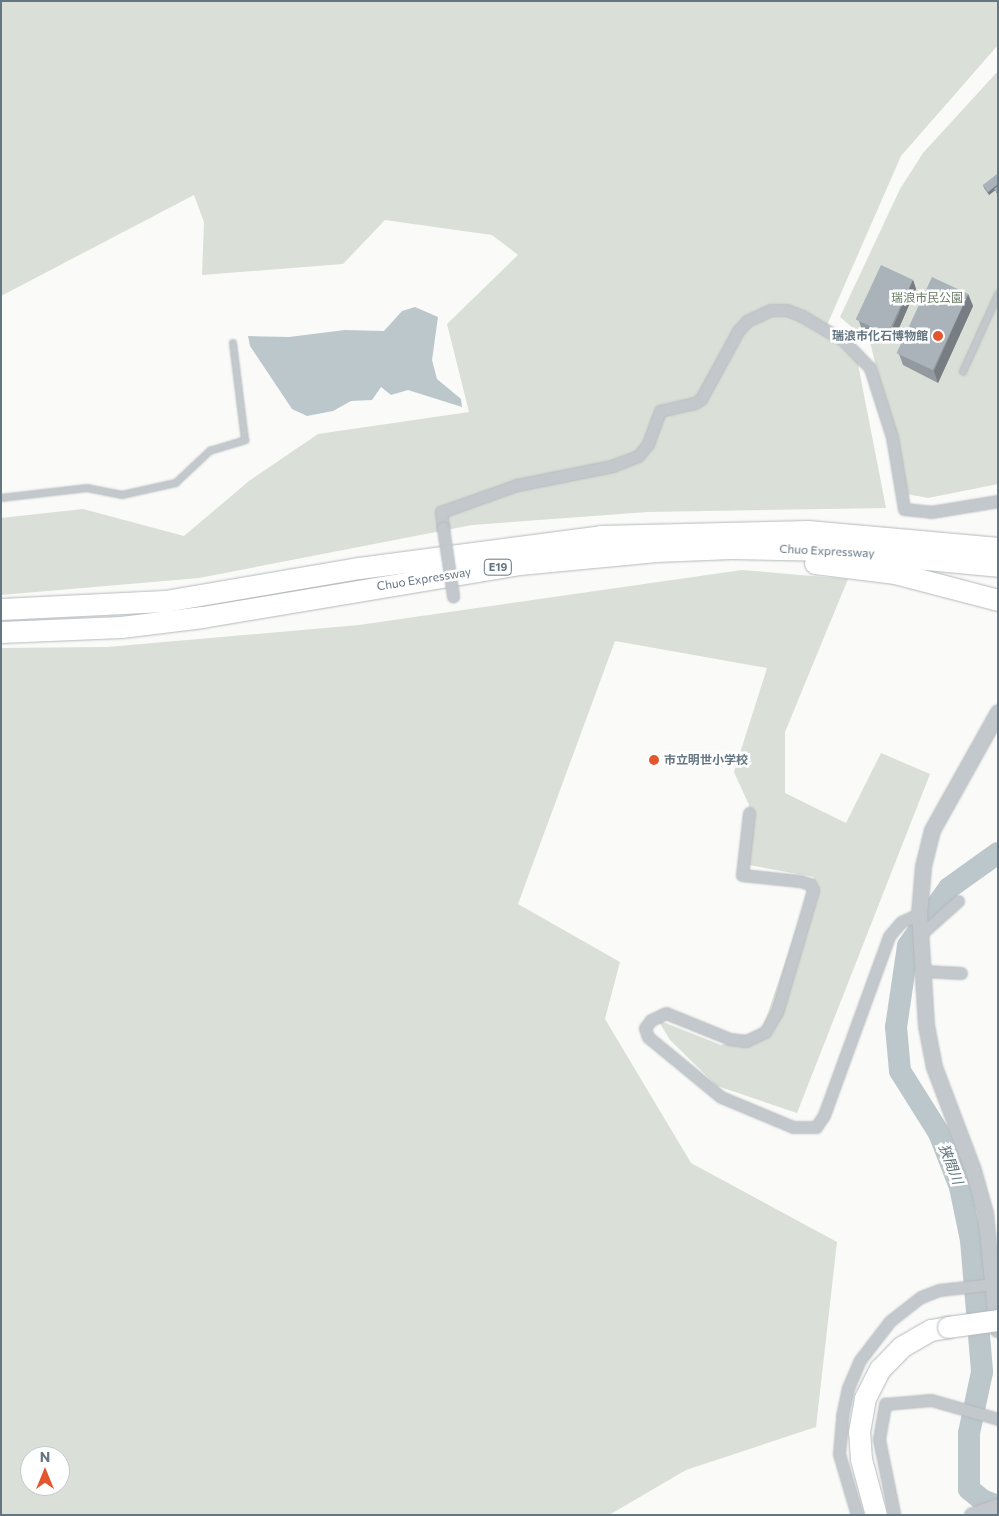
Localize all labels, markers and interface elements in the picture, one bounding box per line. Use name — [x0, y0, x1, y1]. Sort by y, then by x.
park label: 瑞浪市民公園 — [891, 291, 963, 305]
place label: 瑞浪市化石博物館 — [832, 329, 928, 343]
marker: 瑞浪市化石博物館 — [932, 330, 944, 342]
street label: Chuo Expressway — [779, 541, 875, 561]
road number: E19 — [483, 558, 513, 576]
street label: Chuo Expressway — [376, 564, 472, 594]
place label: 市立明世小学校 — [664, 753, 748, 767]
marker: 市立明世小学校 — [648, 754, 660, 766]
water label: 狭間川 — [936, 1141, 966, 1187]
north arrow — [20, 1446, 70, 1496]
text: N — [40, 1448, 50, 1465]

